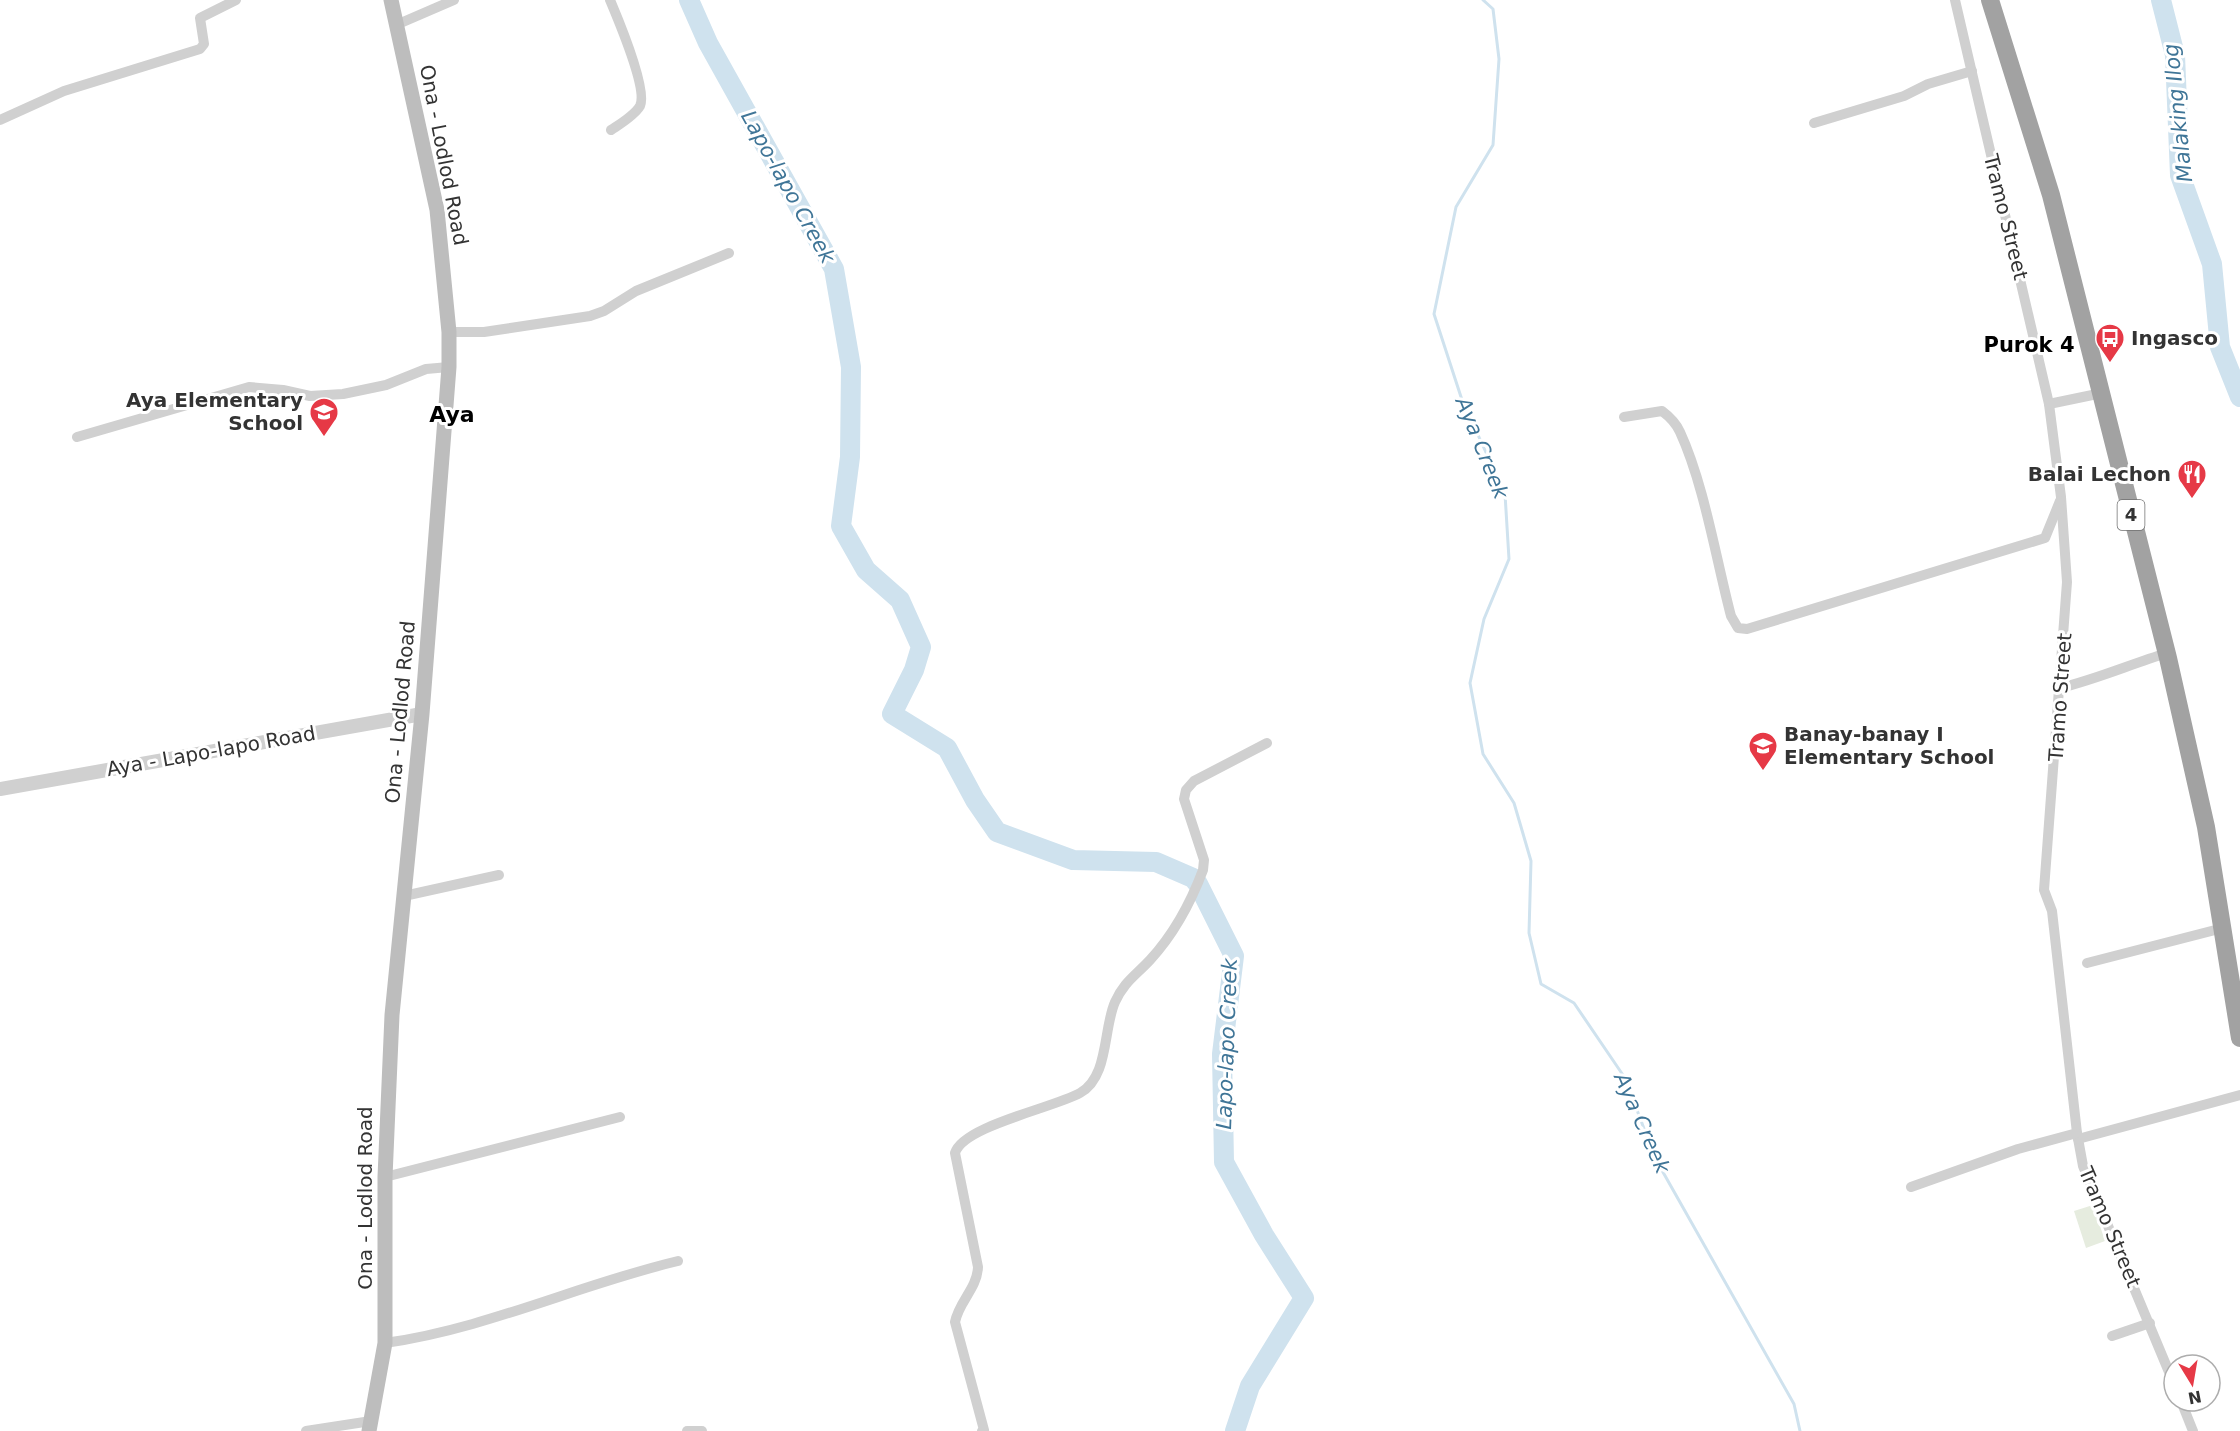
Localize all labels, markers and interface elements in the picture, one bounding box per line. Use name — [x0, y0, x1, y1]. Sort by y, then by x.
water label: Malaking Ilog — [2159, 43, 2197, 183]
street label: Ona - Lodlod Road — [415, 63, 473, 247]
water label: Lapo-lapo Creek — [736, 106, 840, 268]
street label: Tramo Street — [1979, 151, 2033, 282]
bus stop icon: Ingasco — [2094, 322, 2126, 364]
place label: Ingasco — [2131, 326, 2218, 350]
district label: Purok 4 — [1983, 333, 2075, 357]
place label: Aya Elementary School — [126, 388, 303, 435]
water label: Aya Creek — [1450, 392, 1514, 503]
school or university icon: Aya Elementary School — [308, 396, 340, 438]
district label: Aya — [429, 402, 475, 427]
restaurant icon: Balai Lechon — [2176, 458, 2208, 500]
place label: Balai Lechon — [2028, 462, 2171, 486]
road number: 4 — [2118, 500, 2144, 530]
street label: Ona - Lodlod Road — [380, 620, 420, 804]
street label: Tramo Street — [2043, 632, 2076, 763]
street label: Aya - Lapo-lapo Road — [105, 721, 317, 781]
place label: Banay-banay Ⅰ Elementary School — [1784, 722, 1994, 769]
school or university icon: Banay-banay Ⅰ Elementary School — [1747, 730, 1779, 772]
water label: Lapo-lapo Creek — [1212, 957, 1242, 1130]
water label: Aya Creek — [1608, 1067, 1675, 1178]
street label: Ona - Lodlod Road — [353, 1106, 377, 1290]
street label: Tramo Street — [2073, 1162, 2146, 1291]
north arrow — [2162, 1353, 2222, 1413]
text: N — [2186, 1387, 2203, 1408]

